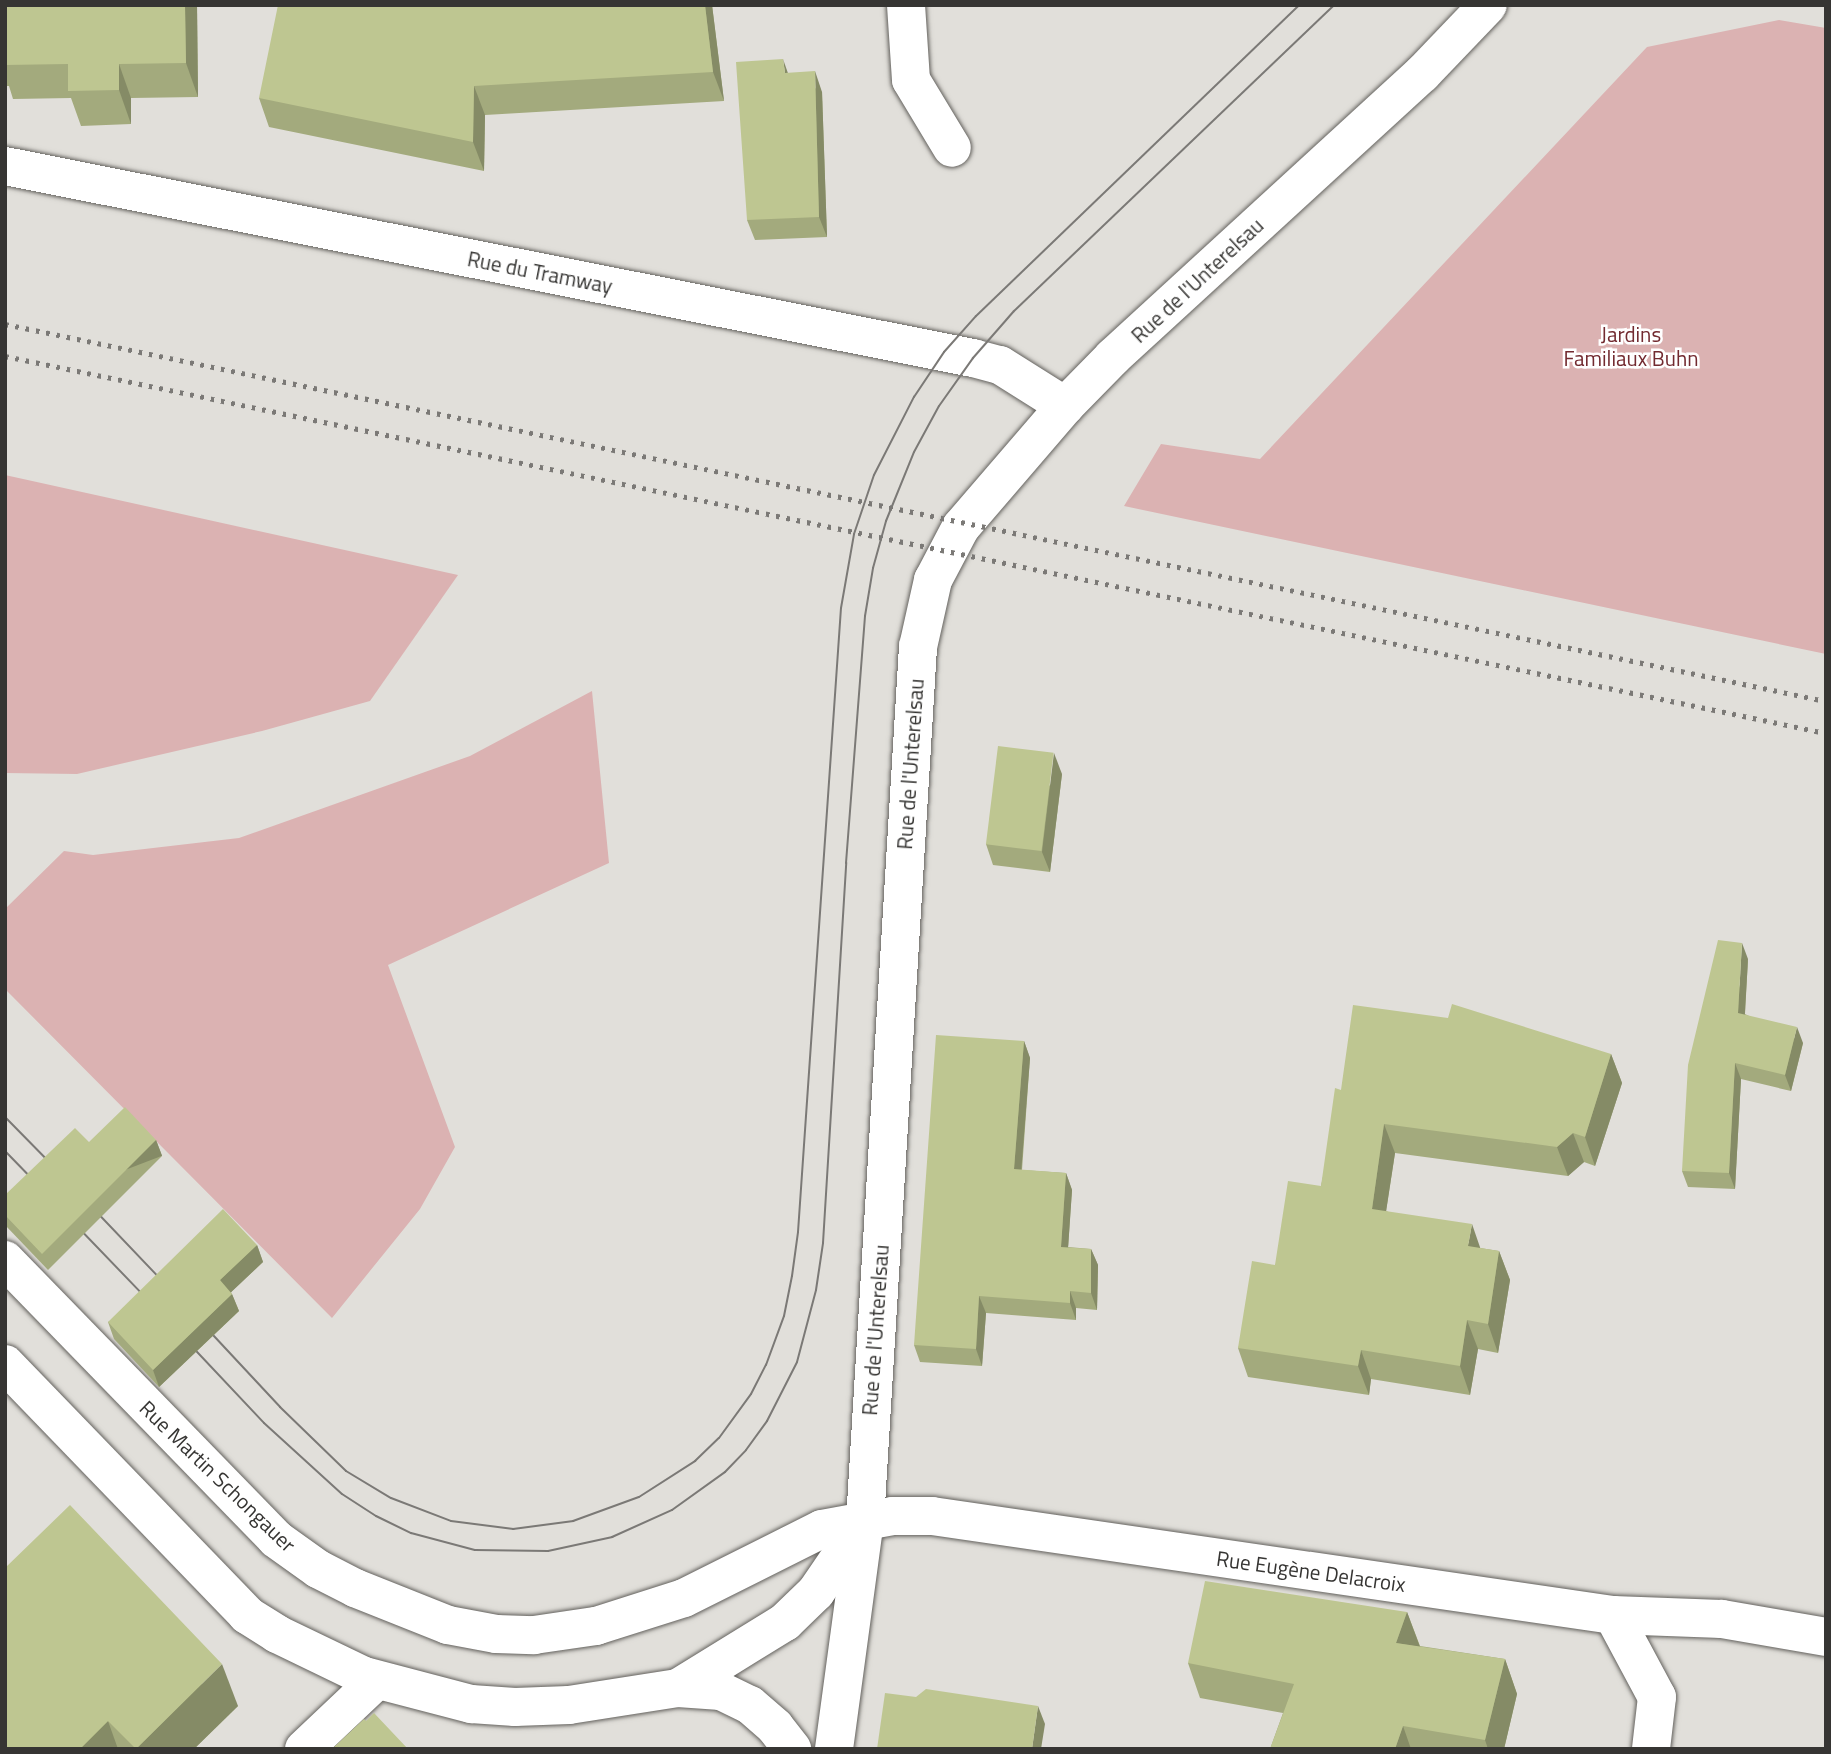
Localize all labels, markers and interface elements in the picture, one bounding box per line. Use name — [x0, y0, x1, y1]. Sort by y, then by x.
street label: Rue de l'Unterelsau — [1126, 212, 1268, 348]
street label: Rue du Tramway — [465, 246, 615, 298]
park label: Jardins Familiaux Buhn — [1564, 321, 1698, 371]
street label: Rue de l'Unterelsau — [891, 678, 929, 850]
street label: Rue de l'Unterelsau — [856, 1244, 894, 1416]
street label: Rue Martin Schongauer — [135, 1395, 301, 1557]
street label: Rue Eugène Delacroix — [1215, 1545, 1407, 1597]

